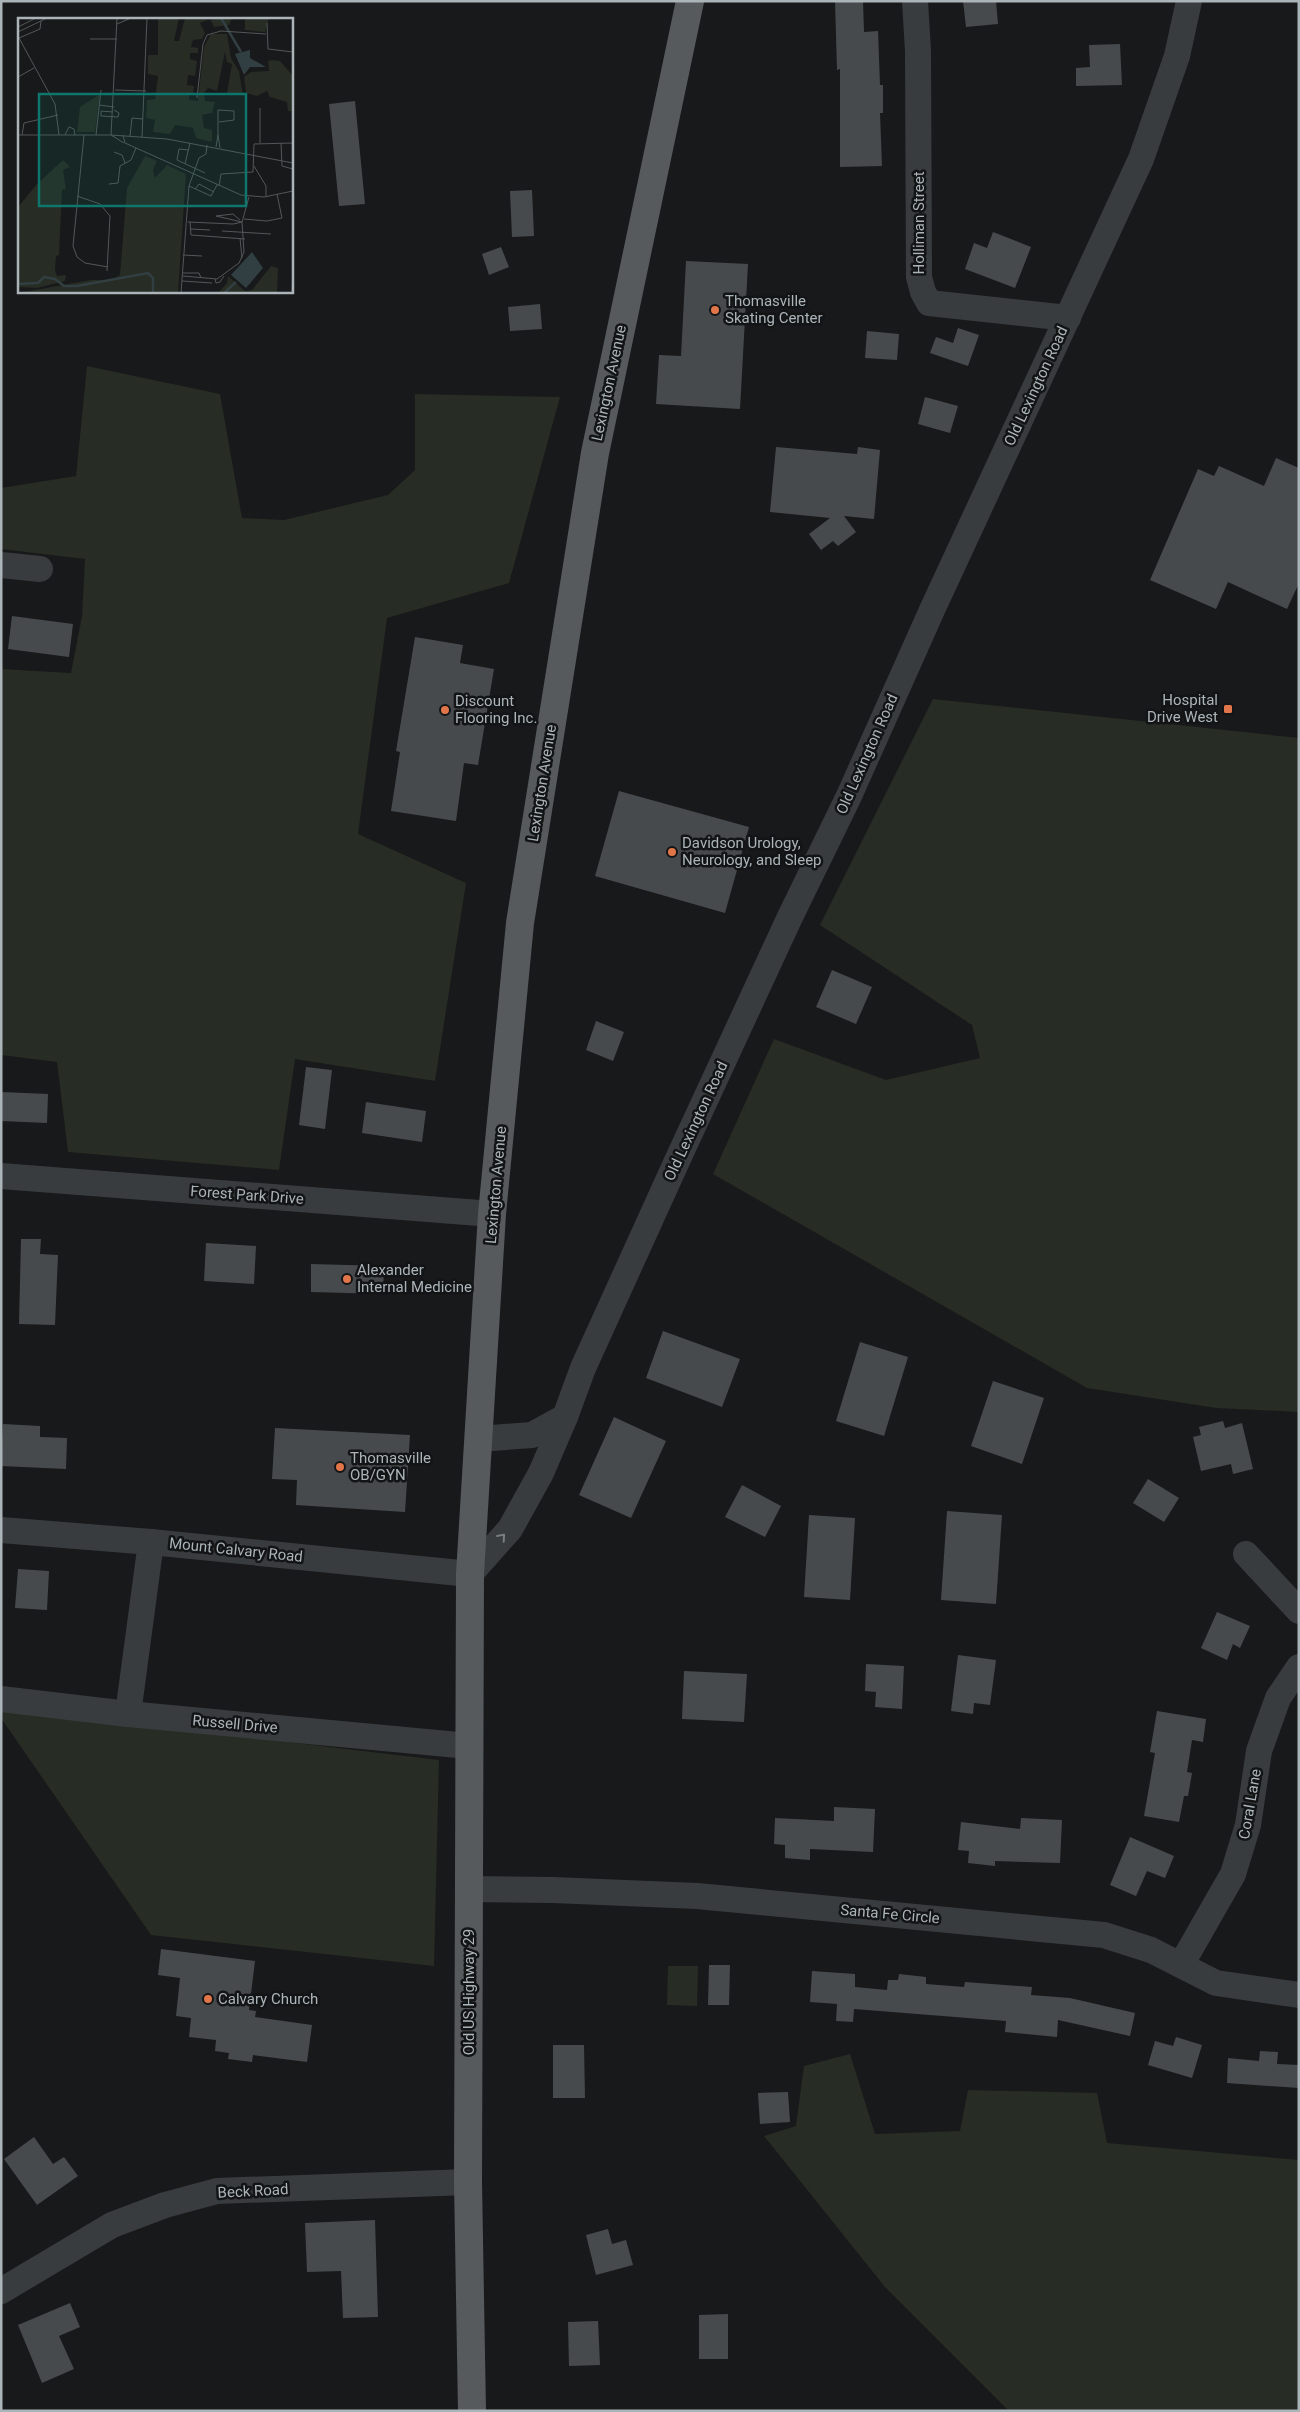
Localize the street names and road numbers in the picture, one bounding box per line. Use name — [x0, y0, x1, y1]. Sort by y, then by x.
street label: Holliman Street — [910, 171, 928, 275]
street label: Lexington Avenue — [588, 323, 630, 443]
street label: Old Lexington Road — [1000, 323, 1072, 449]
street label: Old Lexington Road — [832, 691, 902, 817]
street label: Lexington Avenue — [524, 723, 560, 843]
street label: Old Lexington Road — [660, 1058, 732, 1184]
street label: Lexington Avenue — [482, 1125, 510, 1245]
street label: Forest Park Drive — [190, 1182, 304, 1208]
street label: Mount Calvary Road — [168, 1534, 304, 1566]
street label: Russell Drive — [192, 1711, 278, 1737]
street label: Coral Lane — [1235, 1767, 1265, 1841]
street label: Santa Fe Circle — [840, 1901, 941, 1927]
street label: Old US Highway 29 — [460, 1929, 478, 2055]
street label: Beck Road — [217, 2180, 289, 2202]

